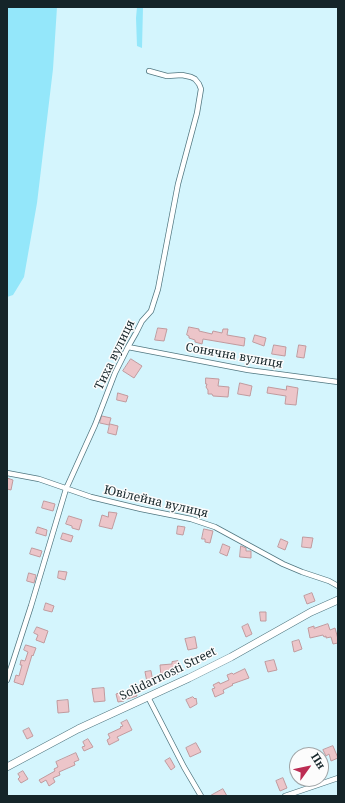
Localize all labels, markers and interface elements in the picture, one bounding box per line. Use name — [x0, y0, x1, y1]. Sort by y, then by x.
street label: Тиха вулиця — [92, 318, 138, 392]
street label: Сонячна вулиця — [184, 340, 284, 372]
street label: Ювілейна вулиця — [102, 483, 210, 521]
street label: Solidarnosti Street — [117, 644, 219, 704]
north arrow — [289, 747, 329, 787]
text: Пн — [308, 750, 329, 772]

